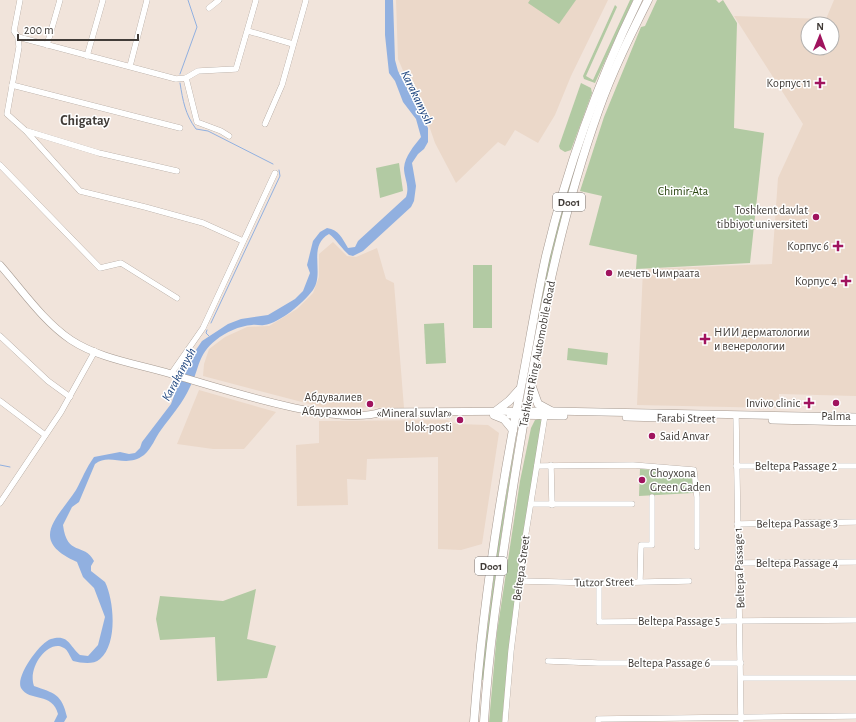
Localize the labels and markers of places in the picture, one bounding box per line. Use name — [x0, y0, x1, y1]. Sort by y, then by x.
place label: Корпус 11 — [766, 77, 811, 90]
marker: Корпус 11 — [814, 77, 826, 89]
place label: Toshkent davlat tibbiyot universiteti — [717, 204, 808, 231]
marker: Toshkent davlat tibbiyot universiteti — [811, 212, 821, 222]
place label: Корпус 6 — [787, 240, 829, 253]
marker: Корпус 6 — [832, 240, 844, 252]
place label: мечеть Чимраата — [617, 267, 700, 279]
marker: мечеть Чимраата — [604, 268, 614, 278]
place label: Корпус 4 — [795, 275, 837, 288]
marker: Корпус 4 — [840, 275, 852, 287]
place label: НИИ дерматологии и венерологии — [714, 326, 810, 352]
marker: НИИ дерматологии и венерологии — [699, 333, 711, 345]
place label: Абдувалиев Абдурахмон — [302, 391, 362, 418]
place label: Invivo clinic — [746, 397, 800, 409]
marker: Invivo clinic — [803, 397, 815, 409]
marker: Palma — [831, 398, 841, 408]
marker: Абдувалиев Абдурахмон — [365, 399, 375, 409]
place label: «Mineral suvlar» blok-posti — [376, 407, 452, 433]
place label: Palma — [821, 410, 851, 422]
marker: «Mineral suvlar» blok-posti — [455, 415, 465, 425]
place label: Said Anvar — [660, 430, 709, 442]
marker: Said Anvar — [647, 431, 657, 441]
place label: Choyxona Green Gaden — [650, 467, 711, 493]
marker: Choyxona Green Gaden — [637, 475, 647, 485]

